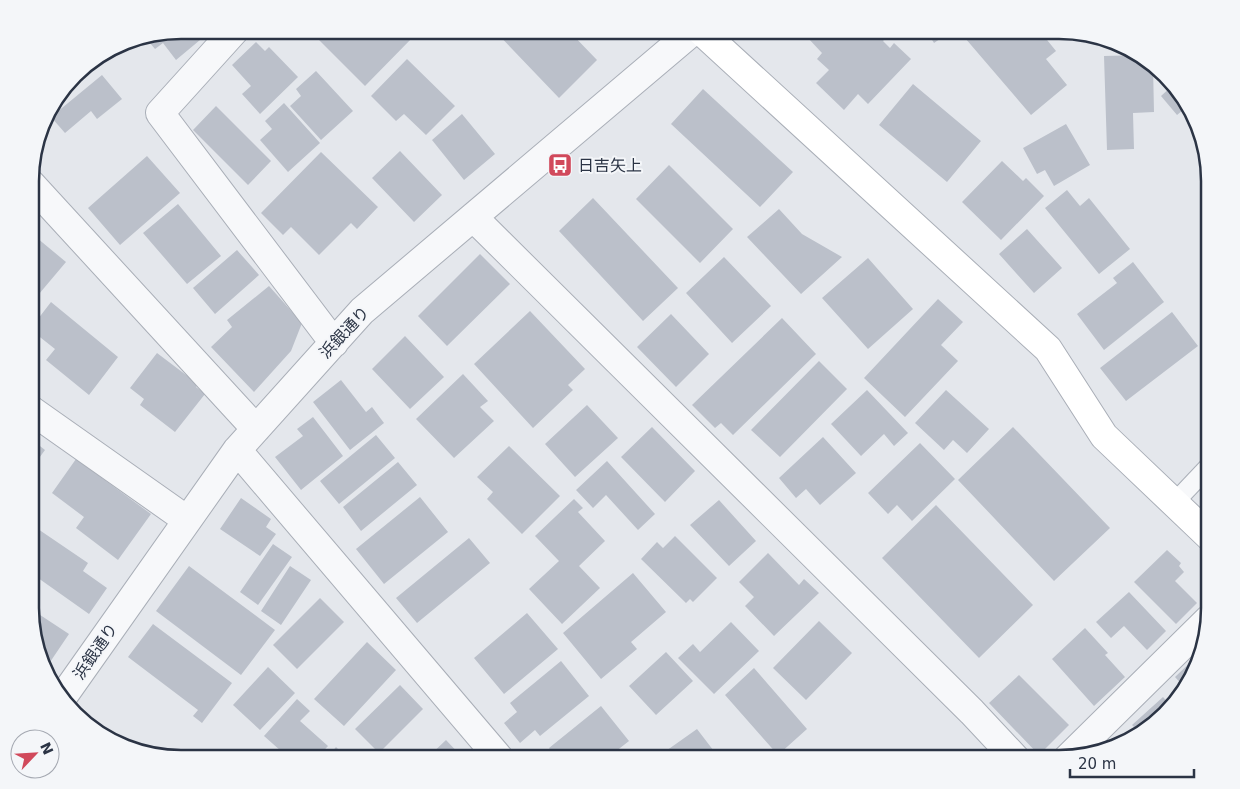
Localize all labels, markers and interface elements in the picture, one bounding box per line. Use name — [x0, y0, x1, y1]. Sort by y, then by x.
bus stop icon: 日吉矢上 — [547, 152, 573, 178]
place label: 日吉矢上 — [578, 156, 642, 175]
street label: 浜銀通り — [316, 302, 373, 362]
street label: 浜銀通り — [69, 620, 122, 683]
north arrow — [10, 729, 60, 779]
text: N — [37, 740, 57, 757]
scale bar — [1070, 746, 1194, 778]
text: 20 m — [1078, 755, 1116, 773]

